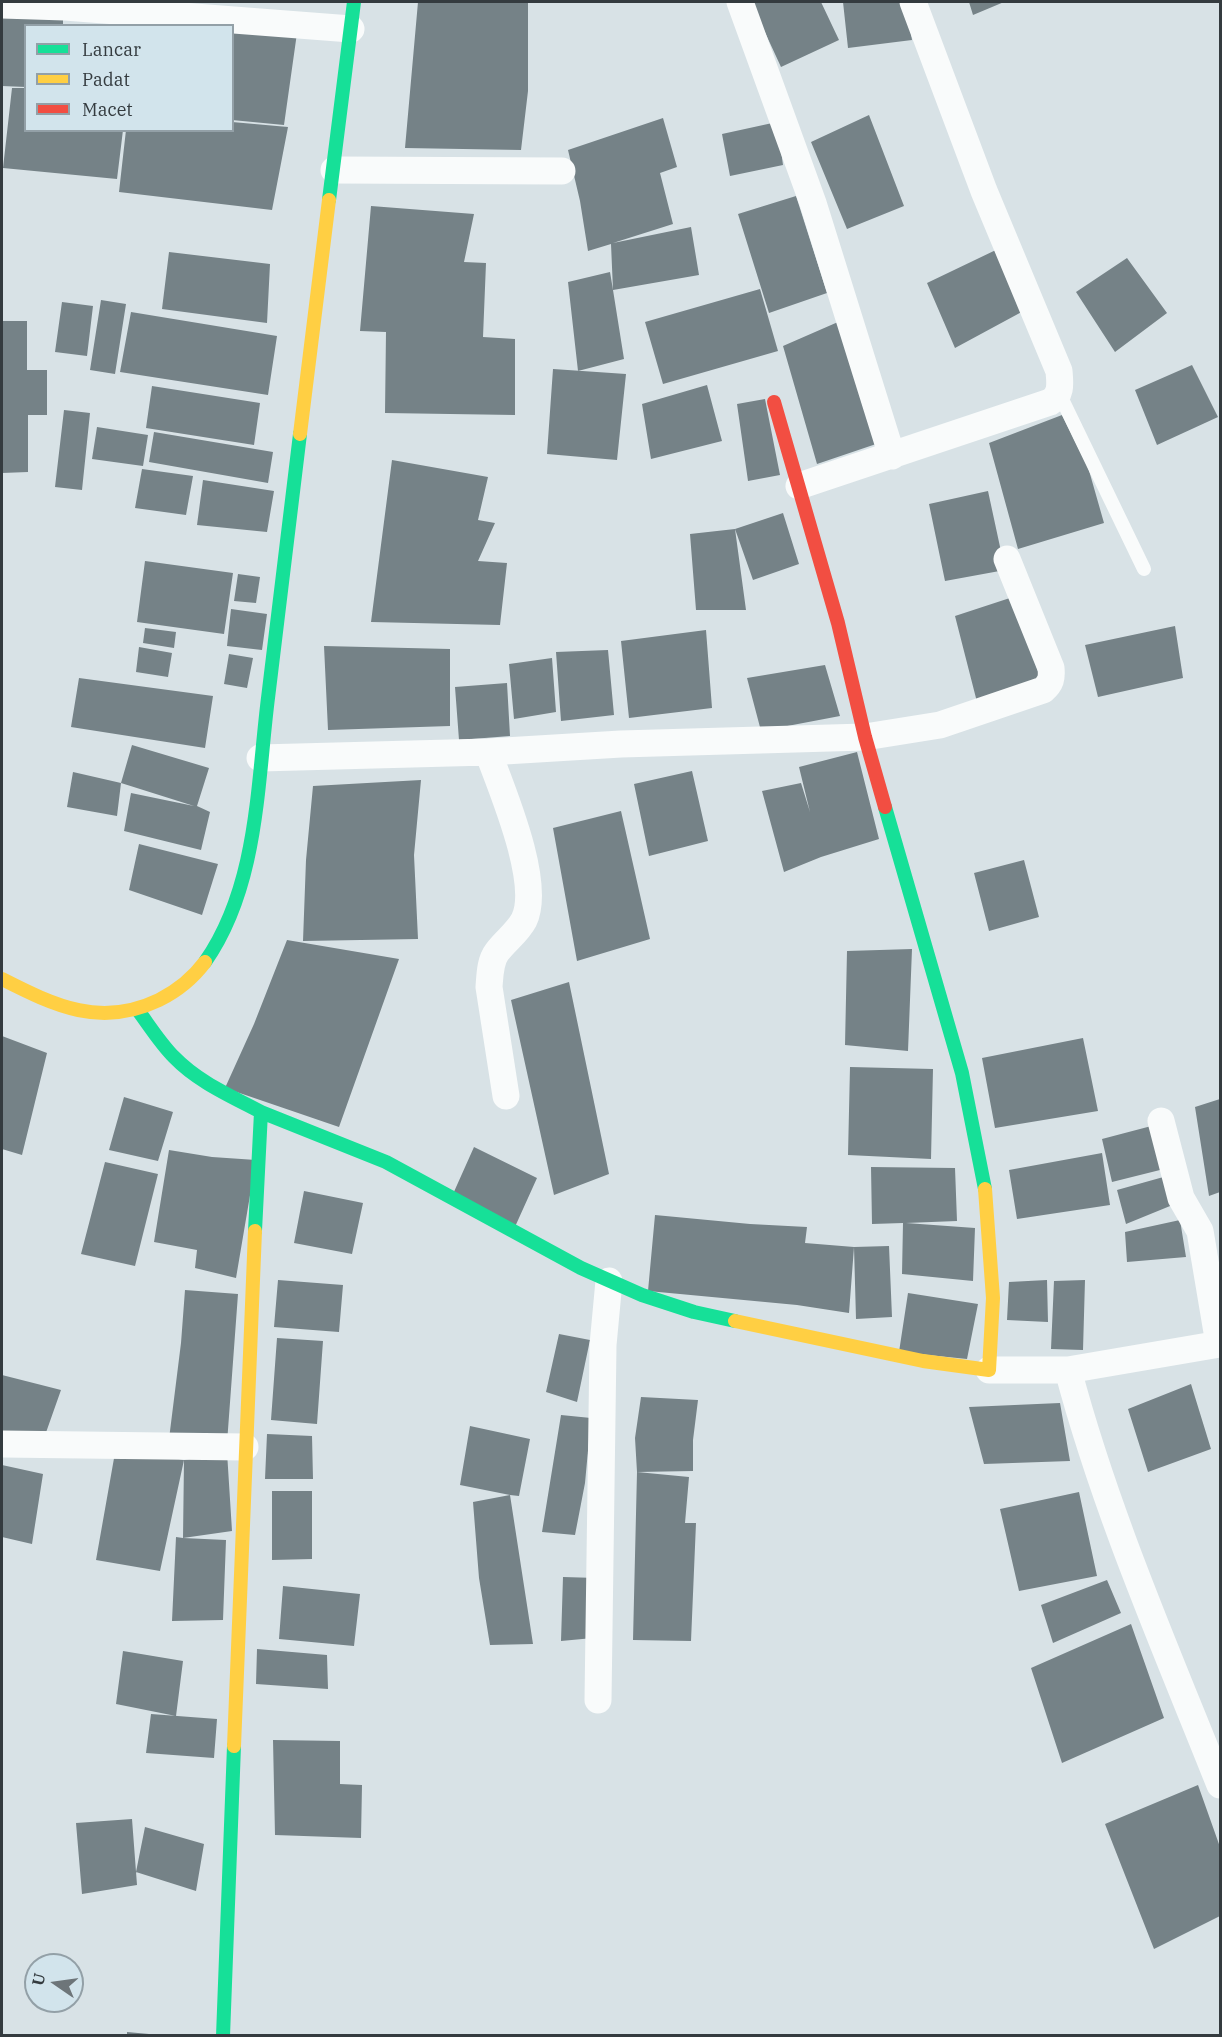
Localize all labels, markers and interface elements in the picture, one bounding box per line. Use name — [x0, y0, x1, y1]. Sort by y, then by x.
legend — [24, 24, 234, 132]
text: Lancar — [82, 38, 141, 61]
text: Padat — [82, 68, 130, 91]
text: Macet — [82, 98, 133, 121]
north arrow — [24, 1953, 84, 2013]
text: U — [27, 1971, 50, 1988]

